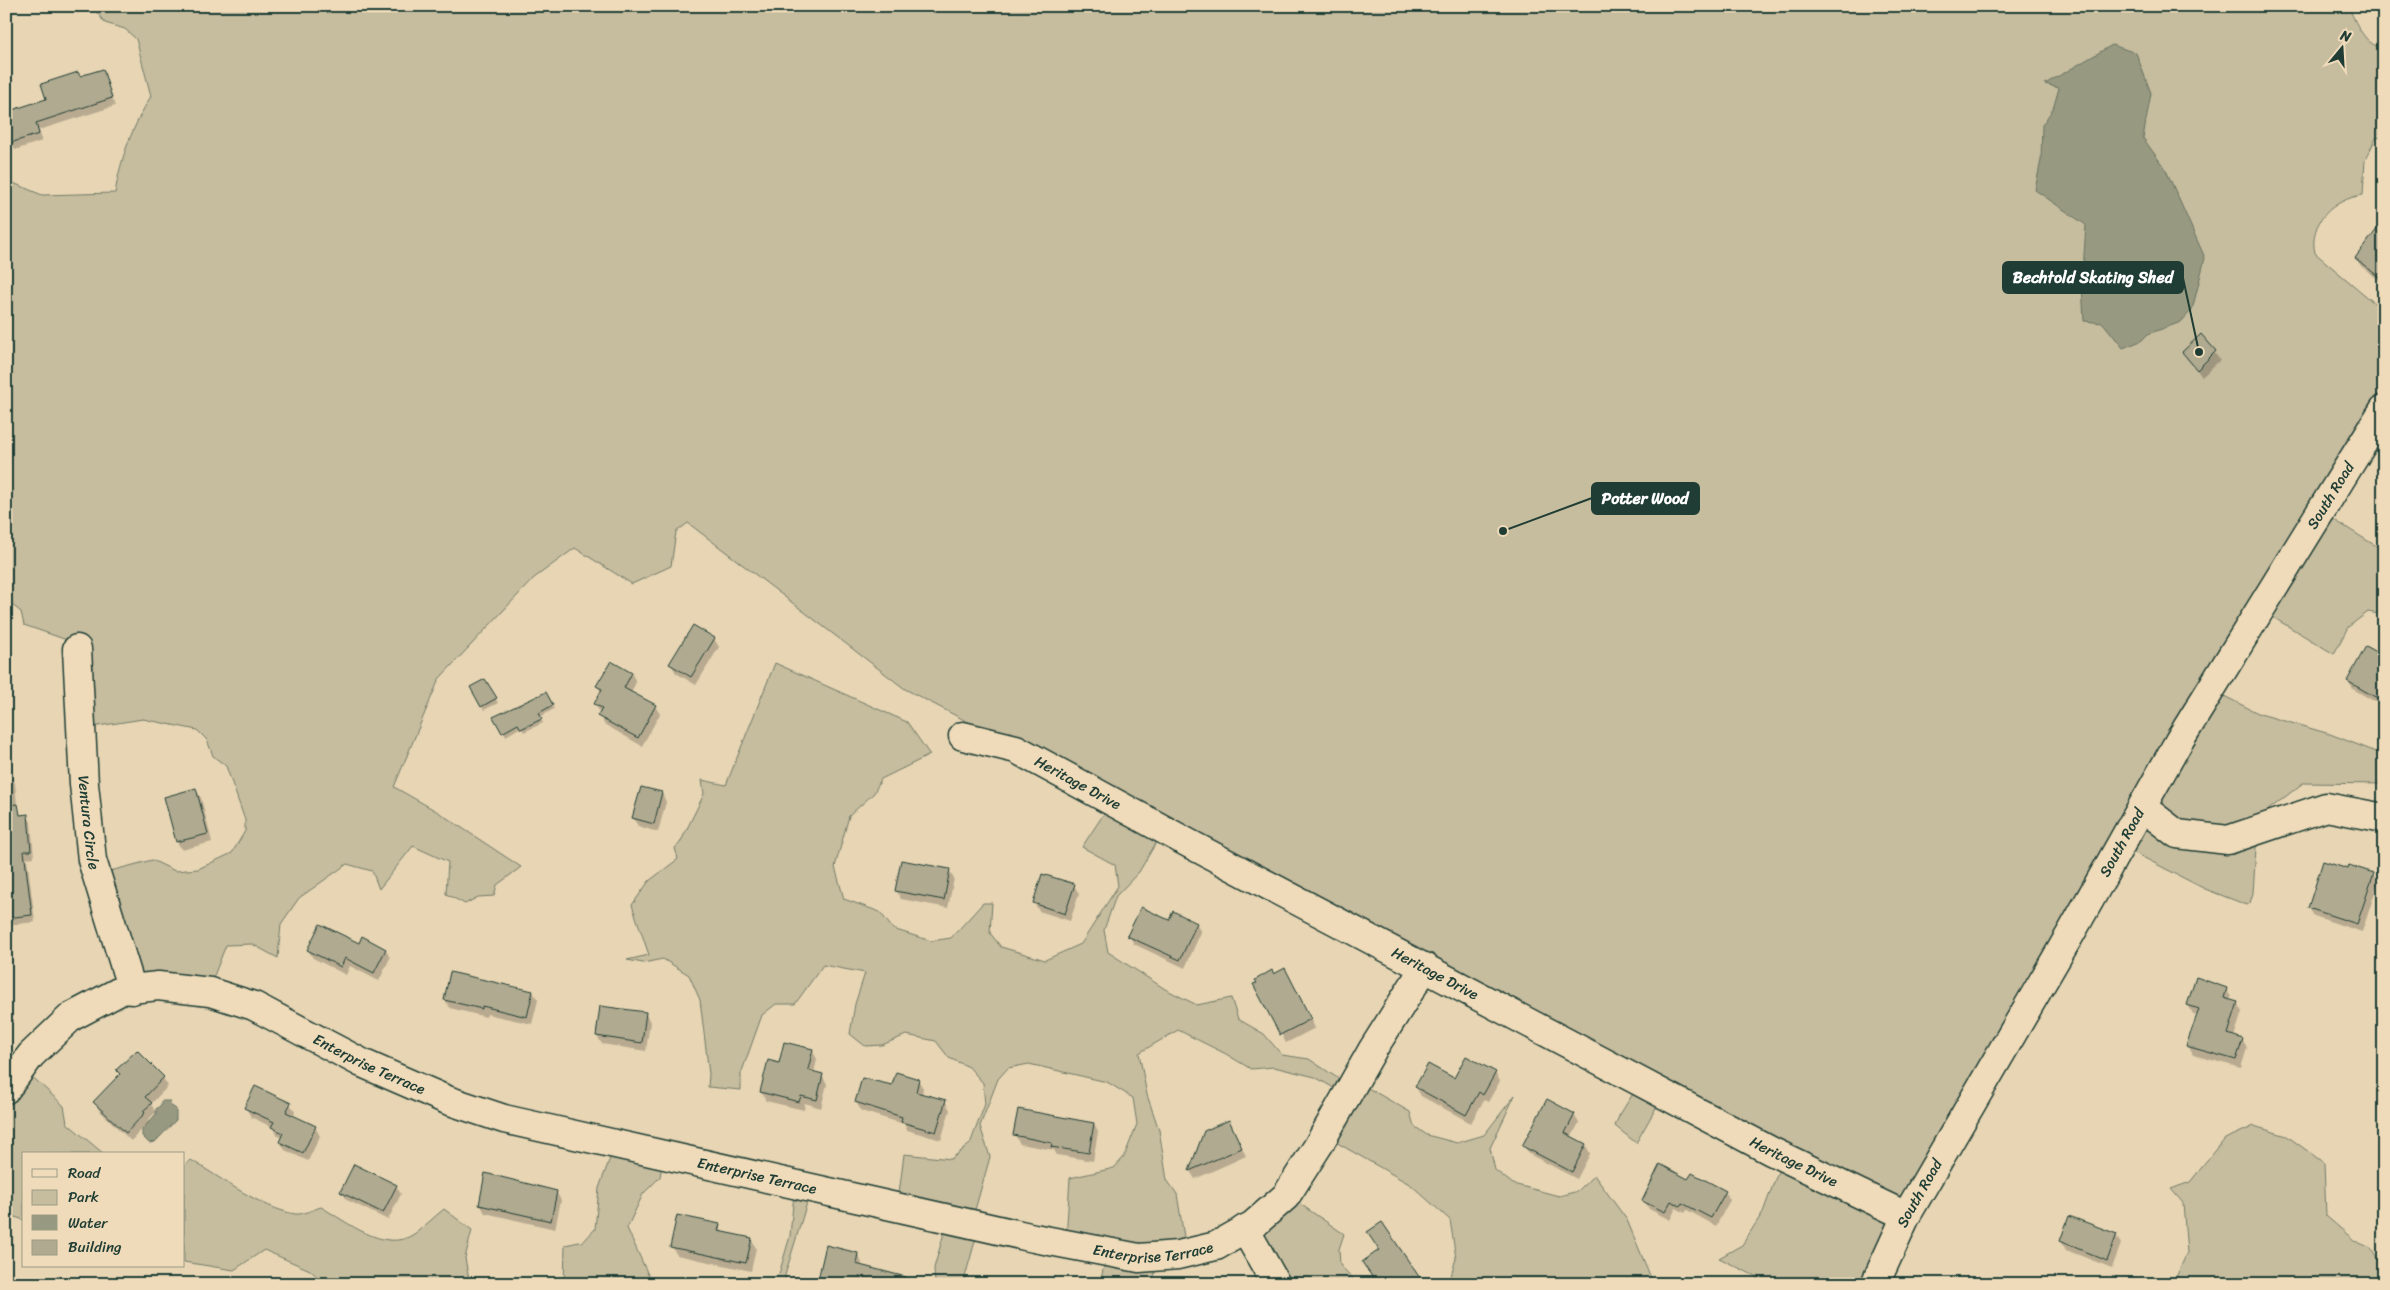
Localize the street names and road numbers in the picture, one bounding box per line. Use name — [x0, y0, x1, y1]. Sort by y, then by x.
street label: South Road — [2300, 456, 2362, 535]
street label: Heritage Drive — [1030, 748, 1126, 817]
street label: Ventura Circle — [71, 775, 107, 874]
street label: South Road — [2092, 802, 2152, 882]
street label: Heritage Drive — [1387, 940, 1483, 1007]
street label: Enterprise Terrace — [308, 1026, 429, 1102]
street label: Heritage Drive — [1745, 1129, 1842, 1194]
street label: Enterprise Terrace — [695, 1150, 819, 1202]
street label: South Road — [1889, 1153, 1950, 1232]
street label: Enterprise Terrace — [1091, 1234, 1216, 1271]

